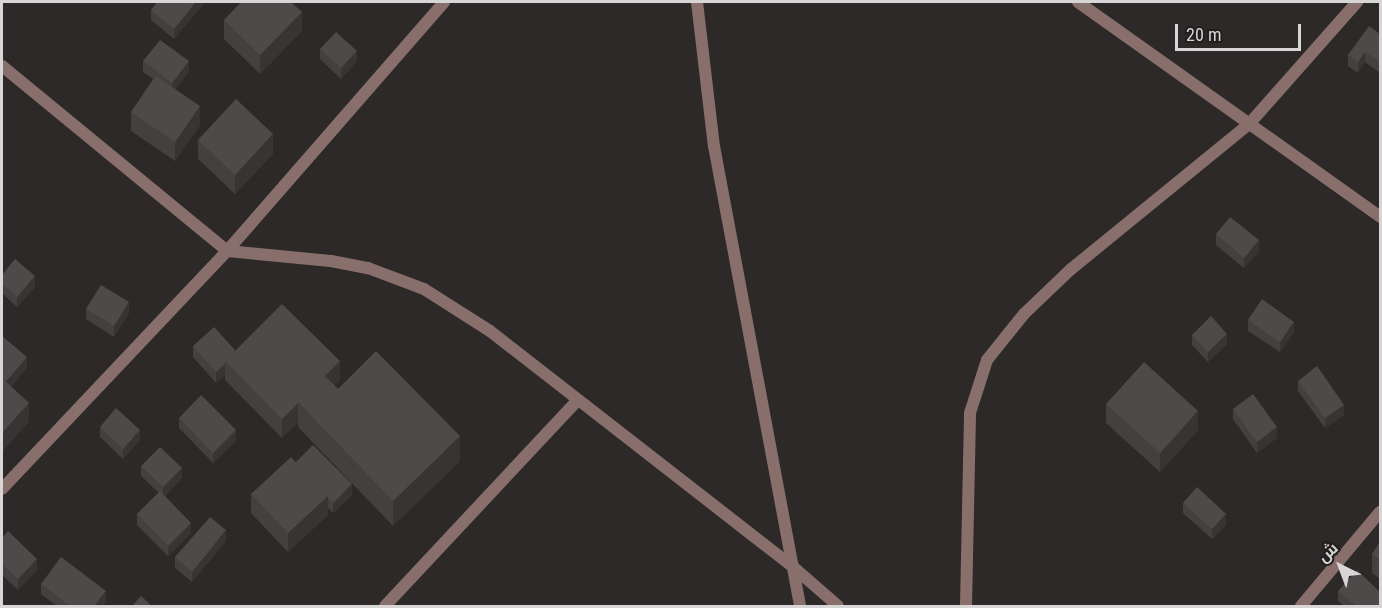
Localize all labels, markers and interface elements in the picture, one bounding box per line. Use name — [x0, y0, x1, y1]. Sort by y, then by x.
scale bar — [1178, 12, 1304, 50]
text: 20 m — [1186, 24, 1221, 45]
north arrow — [1310, 536, 1370, 596]
text: ش — [1314, 538, 1342, 566]

